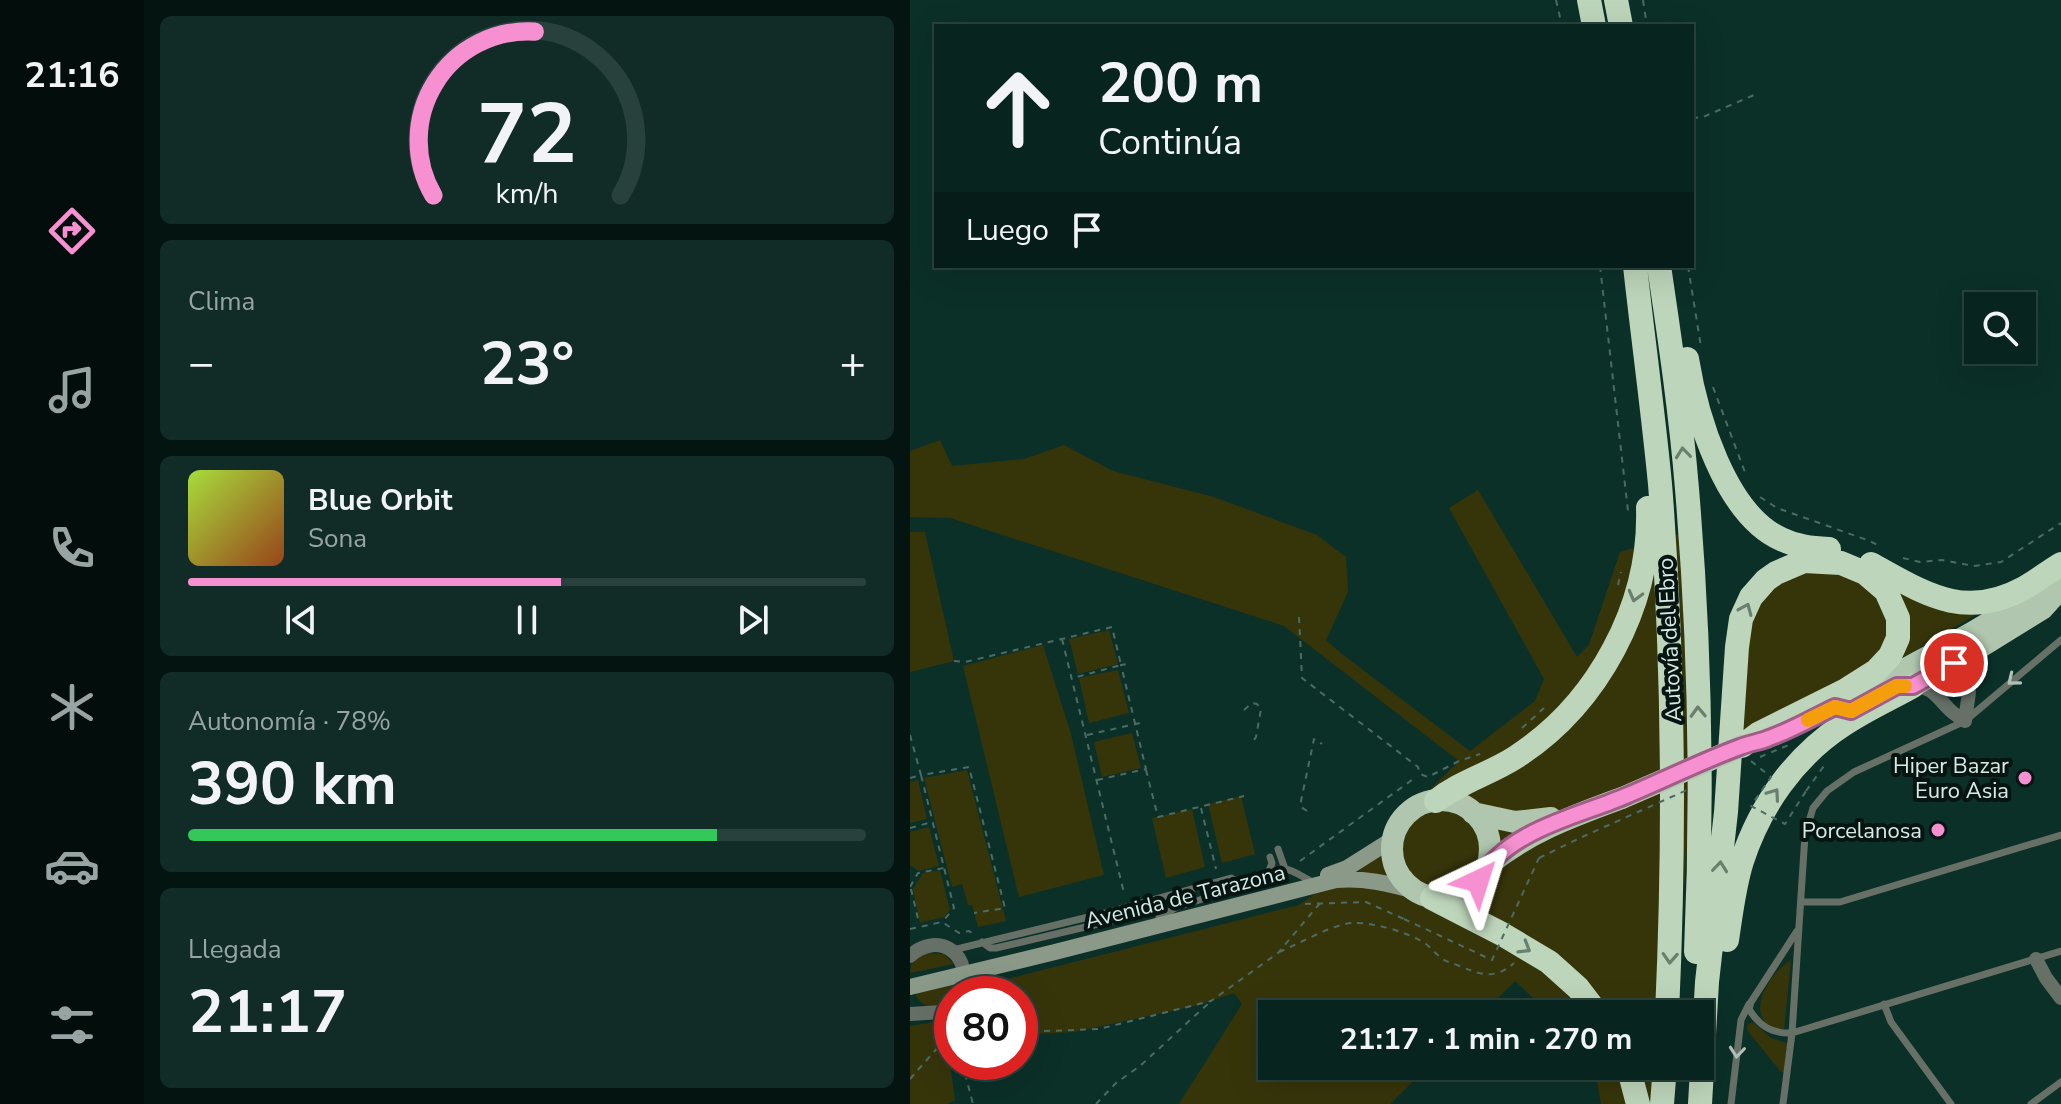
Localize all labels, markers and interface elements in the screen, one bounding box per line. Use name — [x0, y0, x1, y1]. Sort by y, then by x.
text: 200 m — [1098, 45, 1263, 122]
text: 21:16 — [24, 51, 120, 100]
icon: ahead — [966, 56, 1070, 160]
text: 72 — [477, 78, 577, 191]
text: Continúa — [1098, 118, 1242, 167]
text: km/h — [496, 174, 558, 213]
icon: directions — [44, 203, 100, 259]
icon: arrive — [1065, 208, 1109, 252]
text: Luego — [966, 210, 1049, 251]
text: Clima — [188, 284, 255, 319]
map controls — [1964, 292, 2036, 364]
button: search — [1964, 292, 2036, 364]
text: 23° — [480, 323, 574, 405]
text: − — [188, 334, 214, 394]
text: + — [840, 334, 866, 394]
icon: music — [44, 362, 100, 418]
one-way arrow — [1675, 446, 1692, 459]
text: Blue Orbit — [308, 480, 452, 521]
icon: phone — [44, 520, 100, 576]
text: Sona — [308, 521, 367, 556]
street label: Autovía del Ebro — [1651, 557, 1689, 723]
one-way arrow — [1628, 588, 1644, 602]
icon: previous — [279, 598, 323, 642]
icon: pause — [505, 598, 549, 642]
icon: next — [731, 598, 775, 642]
one-way arrow — [1737, 603, 1753, 617]
pin — [1920, 629, 1988, 697]
icon: arrive — [1932, 641, 1976, 685]
one-way arrow — [2007, 670, 2022, 685]
icon: climate — [44, 679, 100, 735]
text: Autonomía · 78% — [188, 704, 391, 739]
one-way arrow — [1690, 705, 1707, 718]
text: 390 km — [188, 743, 397, 825]
place label: Hiper Bazar Euro Asia — [1893, 751, 2009, 806]
marker: Hiper Bazar Euro Asia — [2016, 769, 2034, 787]
one-way arrow — [1764, 788, 1779, 802]
place label: Porcelanosa — [1802, 816, 1922, 846]
marker: Porcelanosa — [1929, 821, 1947, 839]
icon: car — [44, 838, 100, 894]
position arrow — [1436, 839, 1520, 923]
street label: Avenida de Tarazona — [1082, 858, 1288, 936]
one-way arrow — [1711, 860, 1728, 873]
text: Llegada — [188, 932, 281, 967]
one-way arrow — [1516, 938, 1531, 953]
one-way arrow — [1661, 952, 1678, 965]
text: 21:17 — [188, 971, 347, 1053]
speed limit sign: 80 — [934, 976, 1038, 1080]
icon: filters — [44, 997, 100, 1053]
text: 21:17 · 1 min · 270 m — [1340, 1019, 1632, 1060]
one-way arrow — [1728, 1046, 1745, 1059]

